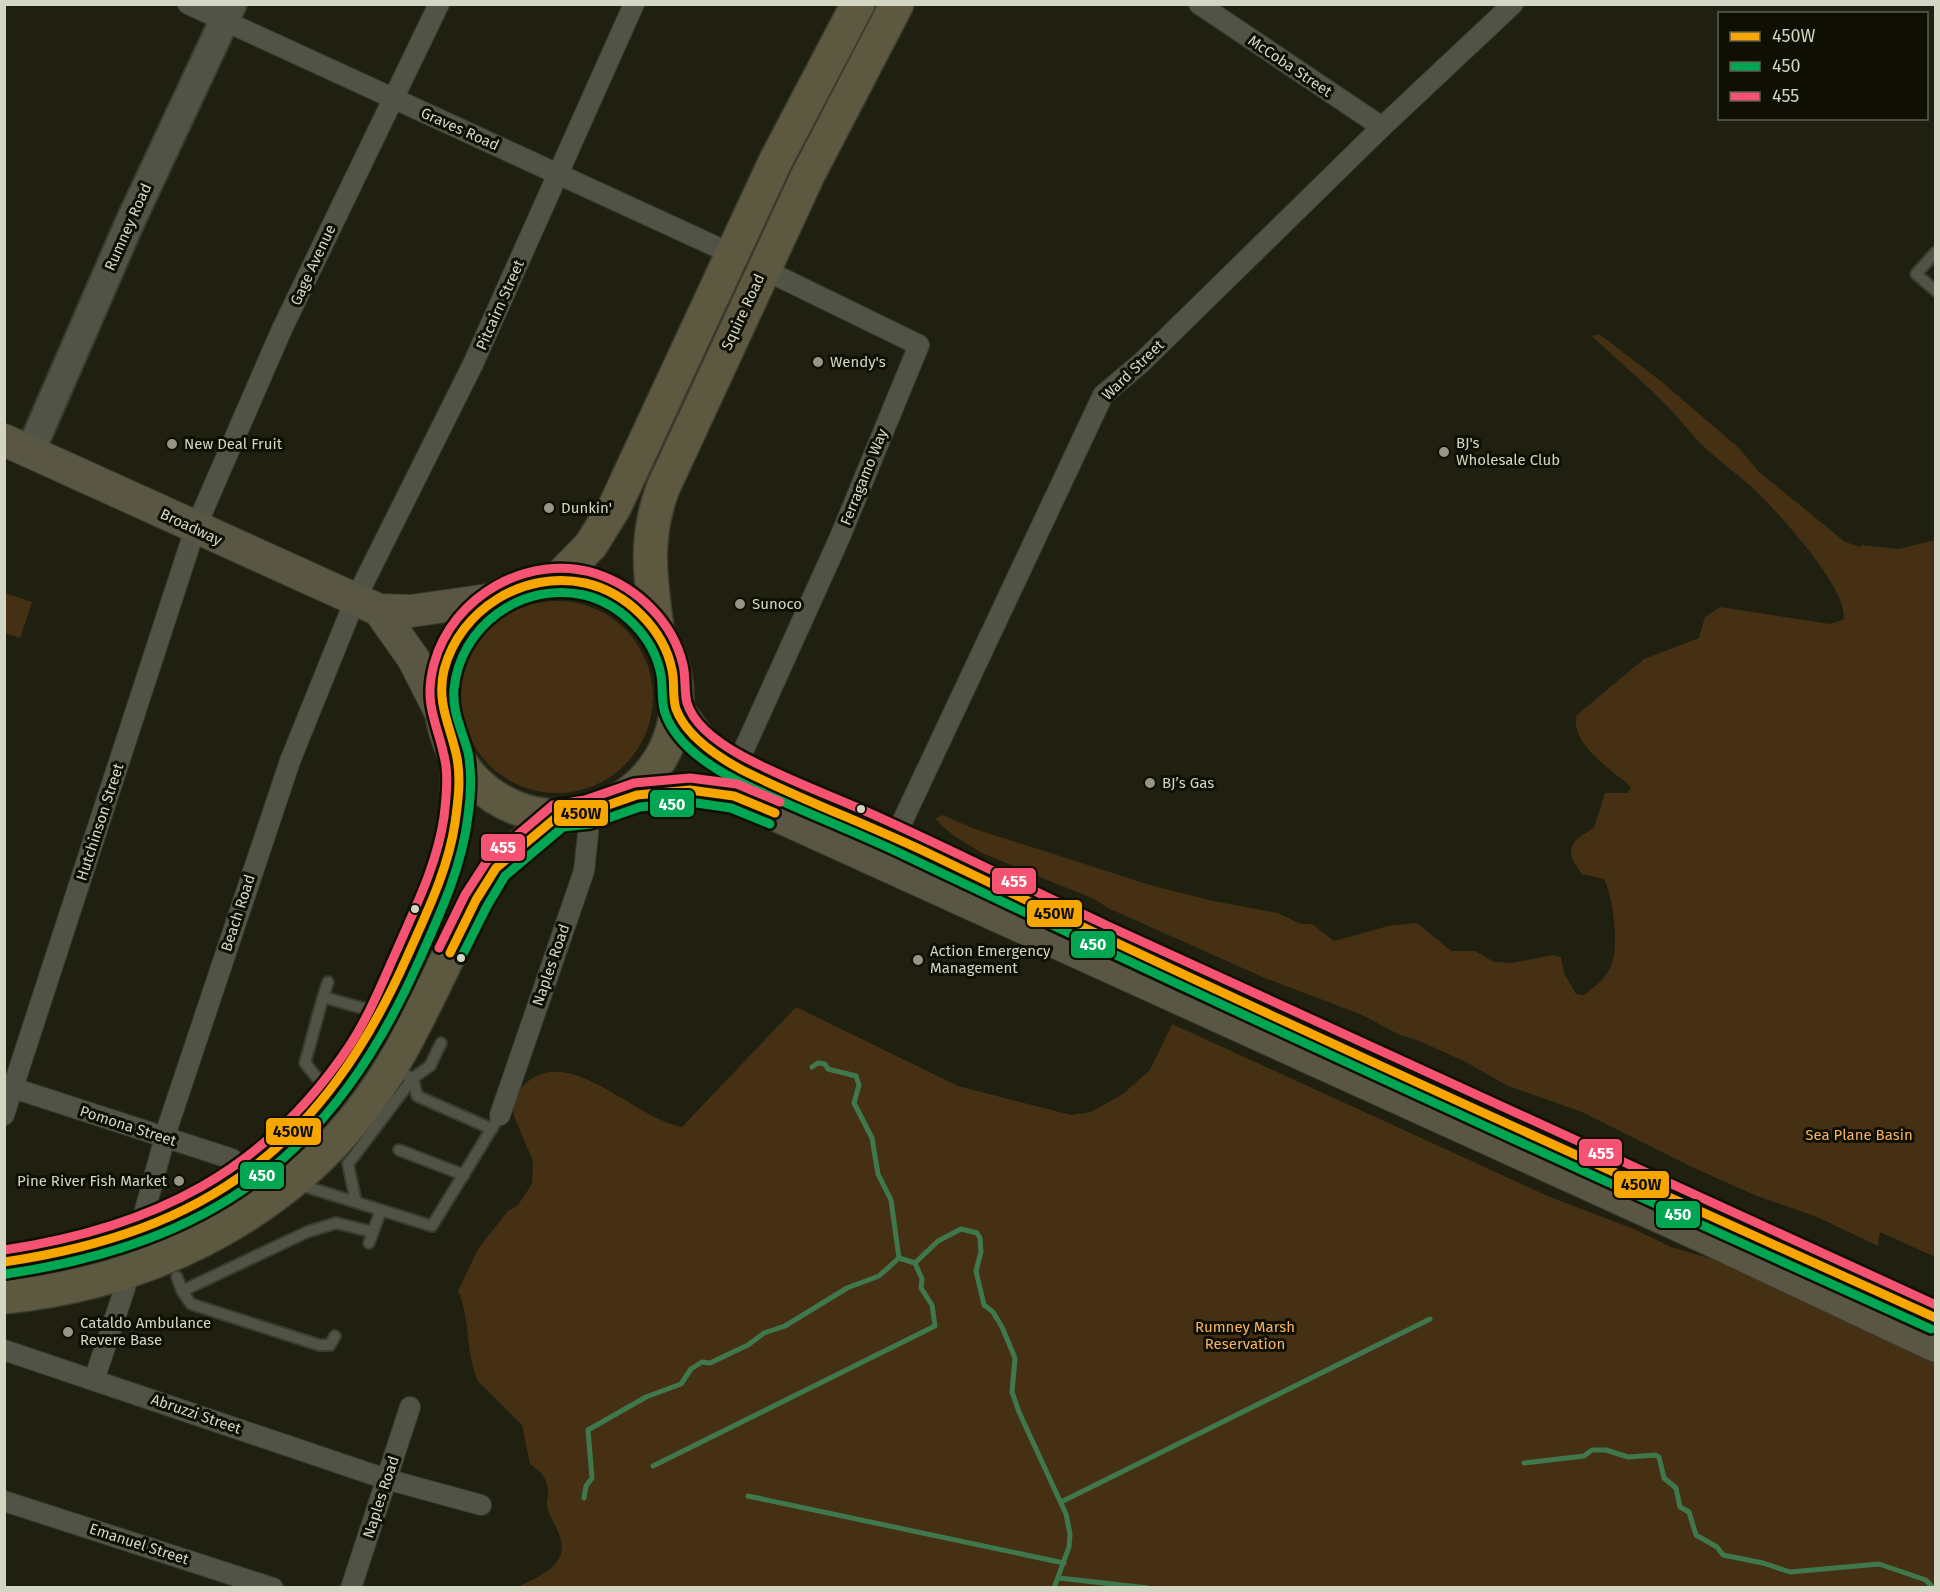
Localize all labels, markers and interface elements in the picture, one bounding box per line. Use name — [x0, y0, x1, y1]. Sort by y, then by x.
legend — [1718, 12, 1928, 120]
text: 450W — [1772, 25, 1815, 47]
street label: McCoba Street — [1245, 31, 1336, 101]
text: 450 — [1772, 55, 1800, 77]
text: 455 — [1772, 85, 1799, 107]
street label: Graves Road — [418, 104, 502, 154]
street label: Rumney Road — [101, 181, 155, 273]
street label: Gage Avenue — [286, 222, 340, 308]
street label: Pitcairn Street — [472, 257, 528, 353]
street label: Squire Road — [717, 271, 769, 353]
street label: Ward Street — [1098, 336, 1168, 404]
place label: Wendy's — [830, 353, 886, 371]
marker: Wendy's — [811, 355, 825, 369]
street label: Ferragamo Way — [836, 425, 892, 528]
place label: BJ's Wholesale Club — [1456, 434, 1560, 469]
place label: New Deal Fruit — [184, 435, 283, 453]
marker: New Deal Fruit — [165, 437, 179, 451]
marker: BJ's Wholesale Club — [1437, 445, 1451, 459]
place label: Dunkin' — [561, 499, 612, 517]
marker: Dunkin' — [542, 501, 556, 515]
street label: Broadway — [157, 505, 225, 549]
place label: Sunoco — [752, 595, 802, 613]
marker: Sunoco — [733, 597, 747, 611]
street label: Hutchinson Street — [73, 760, 128, 883]
place label: BJ’s Gas — [1162, 774, 1214, 792]
marker: BJ’s Gas — [1143, 776, 1157, 790]
line badge: 450 — [649, 789, 695, 818]
text: 450 — [659, 795, 685, 814]
line badge: 450W — [553, 799, 609, 827]
unlabelled marker — [855, 803, 867, 815]
text: 450W — [561, 804, 602, 823]
line badge: 455 — [480, 833, 526, 862]
text: 455 — [490, 838, 516, 857]
line badge: 455 — [991, 867, 1037, 895]
street label: Beach Road — [217, 872, 259, 954]
text: 455 — [1001, 872, 1027, 891]
line badge: 450W — [1026, 899, 1083, 928]
unlabelled marker — [409, 903, 421, 915]
text: 450W — [1034, 904, 1075, 923]
street label: Naples Road — [529, 922, 573, 1008]
line badge: 450 — [1070, 930, 1116, 959]
text: 450 — [1080, 935, 1106, 954]
place label: Action Emergency Management — [930, 942, 1051, 977]
unlabelled marker — [455, 952, 467, 964]
marker: Action Emergency Management — [911, 953, 925, 967]
street label: Pomona Street — [78, 1102, 179, 1150]
line badge: 450W — [265, 1117, 322, 1146]
text: 450W — [273, 1122, 314, 1141]
park label: Sea Plane Basin — [1805, 1126, 1913, 1144]
line badge: 455 — [1578, 1138, 1623, 1167]
text: 455 — [1588, 1144, 1614, 1163]
line badge: 450 — [239, 1161, 285, 1190]
text: 450 — [249, 1166, 275, 1185]
line badge: 450W — [1613, 1170, 1670, 1199]
place label: Pine River Fish Market — [17, 1172, 168, 1190]
marker: Pine River Fish Market — [172, 1174, 186, 1188]
text: 450W — [1621, 1175, 1662, 1194]
line badge: 450 — [1655, 1200, 1701, 1229]
text: 450 — [1665, 1205, 1691, 1224]
place label: Cataldo Ambulance Revere Base — [80, 1314, 211, 1349]
park label: Rumney Marsh Reservation — [1195, 1318, 1295, 1353]
marker: Cataldo Ambulance Revere Base — [61, 1325, 75, 1339]
street label: Abruzzi Street — [149, 1390, 244, 1438]
street label: Naples Road — [359, 1454, 403, 1540]
street label: Emanuel Street — [87, 1519, 192, 1569]

